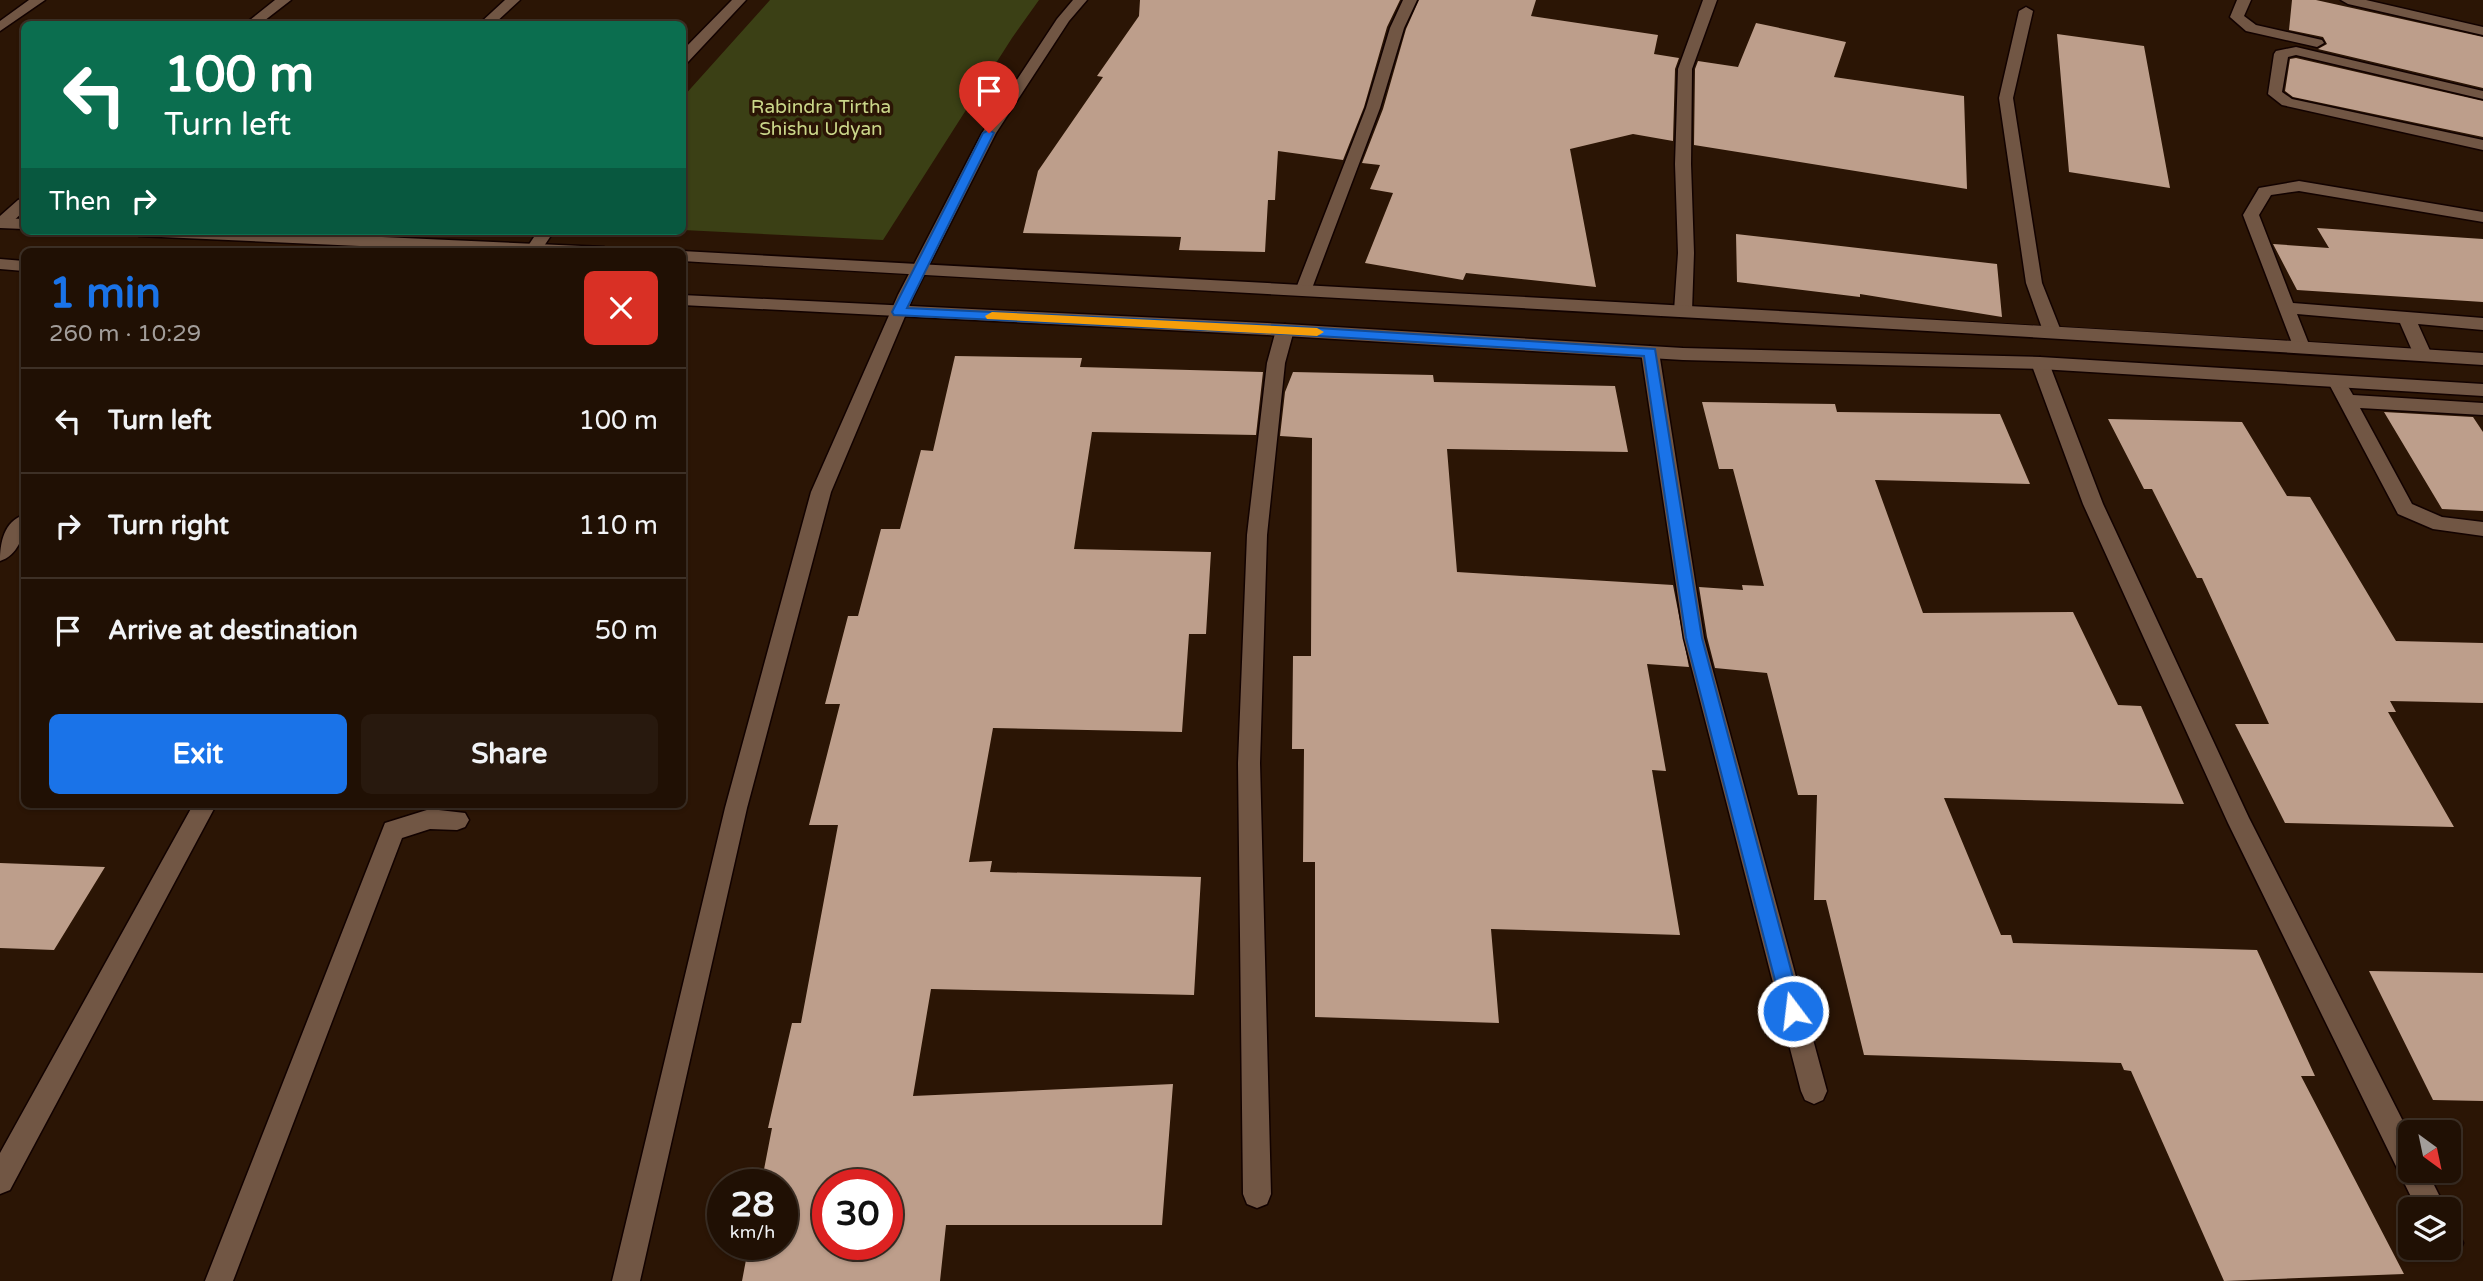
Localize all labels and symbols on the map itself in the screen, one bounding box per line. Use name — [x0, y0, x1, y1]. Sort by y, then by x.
pin — [959, 61, 1019, 133]
park label: Rabindra Tirtha Shishu Udyan — [751, 96, 891, 140]
position arrow — [1756, 974, 1830, 1048]
north arrow — [2398, 1120, 2460, 1183]
speed limit sign: 30 — [812, 1169, 903, 1260]

